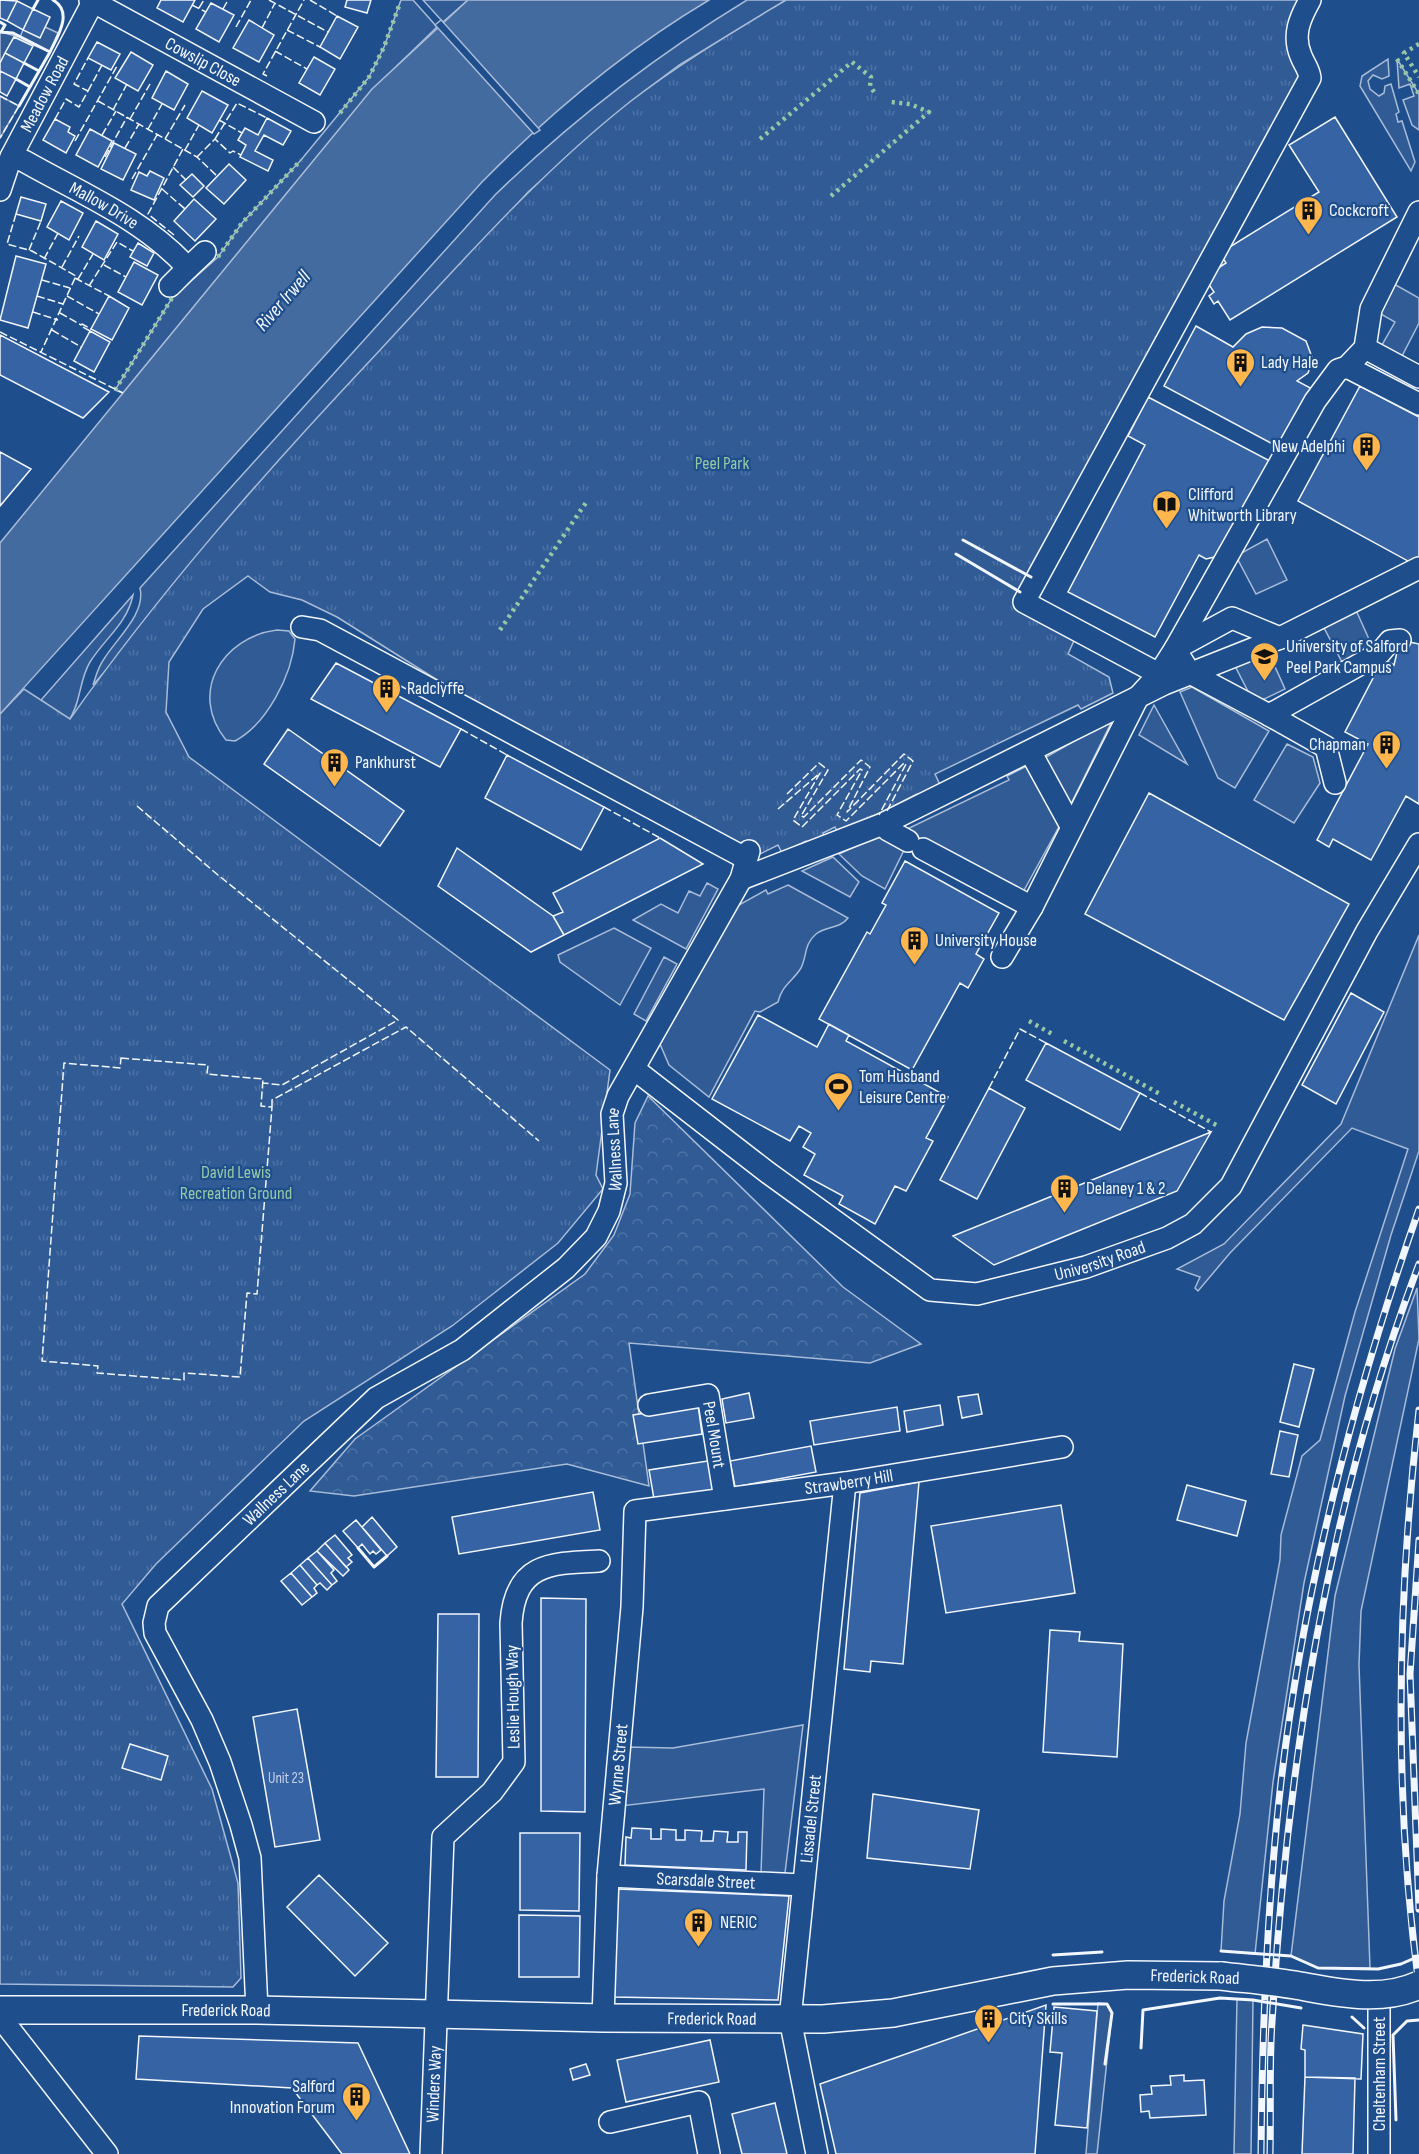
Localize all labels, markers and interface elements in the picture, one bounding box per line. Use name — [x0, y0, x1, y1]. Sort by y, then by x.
street label: Cowslip Close — [162, 33, 245, 91]
street label: Meadow Road — [16, 53, 73, 136]
street label: Mallow Drive — [66, 177, 143, 233]
building icon: Cockcroft — [1292, 194, 1324, 236]
place label: Cockcroft — [1329, 200, 1389, 221]
water label: River Irwell — [250, 265, 317, 336]
building icon: Lady Hale — [1224, 346, 1256, 388]
place label: Lady Hale — [1261, 352, 1319, 373]
building icon: New Adelphi — [1350, 430, 1382, 472]
place label: New Adelphi — [1272, 436, 1345, 457]
park label: Peel Park — [695, 453, 749, 474]
place label: Clifford Whitworth Library — [1188, 484, 1297, 526]
library icon: Clifford Whitworth Library — [1151, 488, 1183, 530]
place label: University of Salford Peel Park Campus — [1286, 636, 1408, 678]
school or university icon: University of Salford Peel Park Campus — [1249, 640, 1281, 682]
building icon: Radclyffe — [370, 672, 402, 714]
place label: Radclyffe — [407, 678, 464, 699]
building icon: Chapman — [1371, 728, 1403, 770]
place label: Chapman — [1309, 734, 1366, 755]
building icon: Pankhurst — [318, 746, 350, 788]
place label: Pankhurst — [355, 752, 416, 773]
building icon: University House — [898, 924, 930, 966]
place label: University House — [935, 930, 1037, 951]
place label: Tom Husband Leisure Centre — [859, 1066, 946, 1108]
sports icon: Tom Husband Leisure Centre — [822, 1070, 854, 1112]
street label: Wallness Lane — [602, 1104, 627, 1193]
park label: David Lewis Recreation Ground — [180, 1162, 292, 1204]
building icon: Delaney 1 & 2 — [1049, 1172, 1081, 1214]
place label: Delaney 1 & 2 — [1086, 1178, 1166, 1199]
street label: University Road — [1052, 1236, 1148, 1285]
street label: Peel Mount — [699, 1400, 730, 1470]
street label: Wallness Lane — [238, 1457, 314, 1530]
street label: Strawberry Hill — [803, 1465, 895, 1499]
street label: Leslie Hough Way — [502, 1645, 524, 1749]
street label: Wynne Street — [604, 1722, 632, 1806]
house number: Unit 23 — [268, 1769, 304, 1788]
street label: Lissadel Street — [796, 1773, 826, 1864]
street label: Scarsdale Street — [656, 1868, 756, 1893]
building icon: NERIC — [683, 1906, 715, 1948]
place label: NERIC — [720, 1912, 757, 1933]
street label: Frederick Road — [1150, 1965, 1240, 1989]
street label: Frederick Road — [181, 1999, 271, 2021]
building icon: City Skills — [972, 2002, 1004, 2044]
street label: Frederick Road — [667, 2008, 757, 2029]
place label: City Skills — [1009, 2008, 1068, 2029]
street label: Cheltenham Street — [1369, 2016, 1390, 2131]
street label: Winders Way — [422, 2045, 446, 2123]
place label: Salford Innovation Forum — [230, 2076, 335, 2118]
building icon: Salford Innovation Forum — [340, 2080, 372, 2122]

